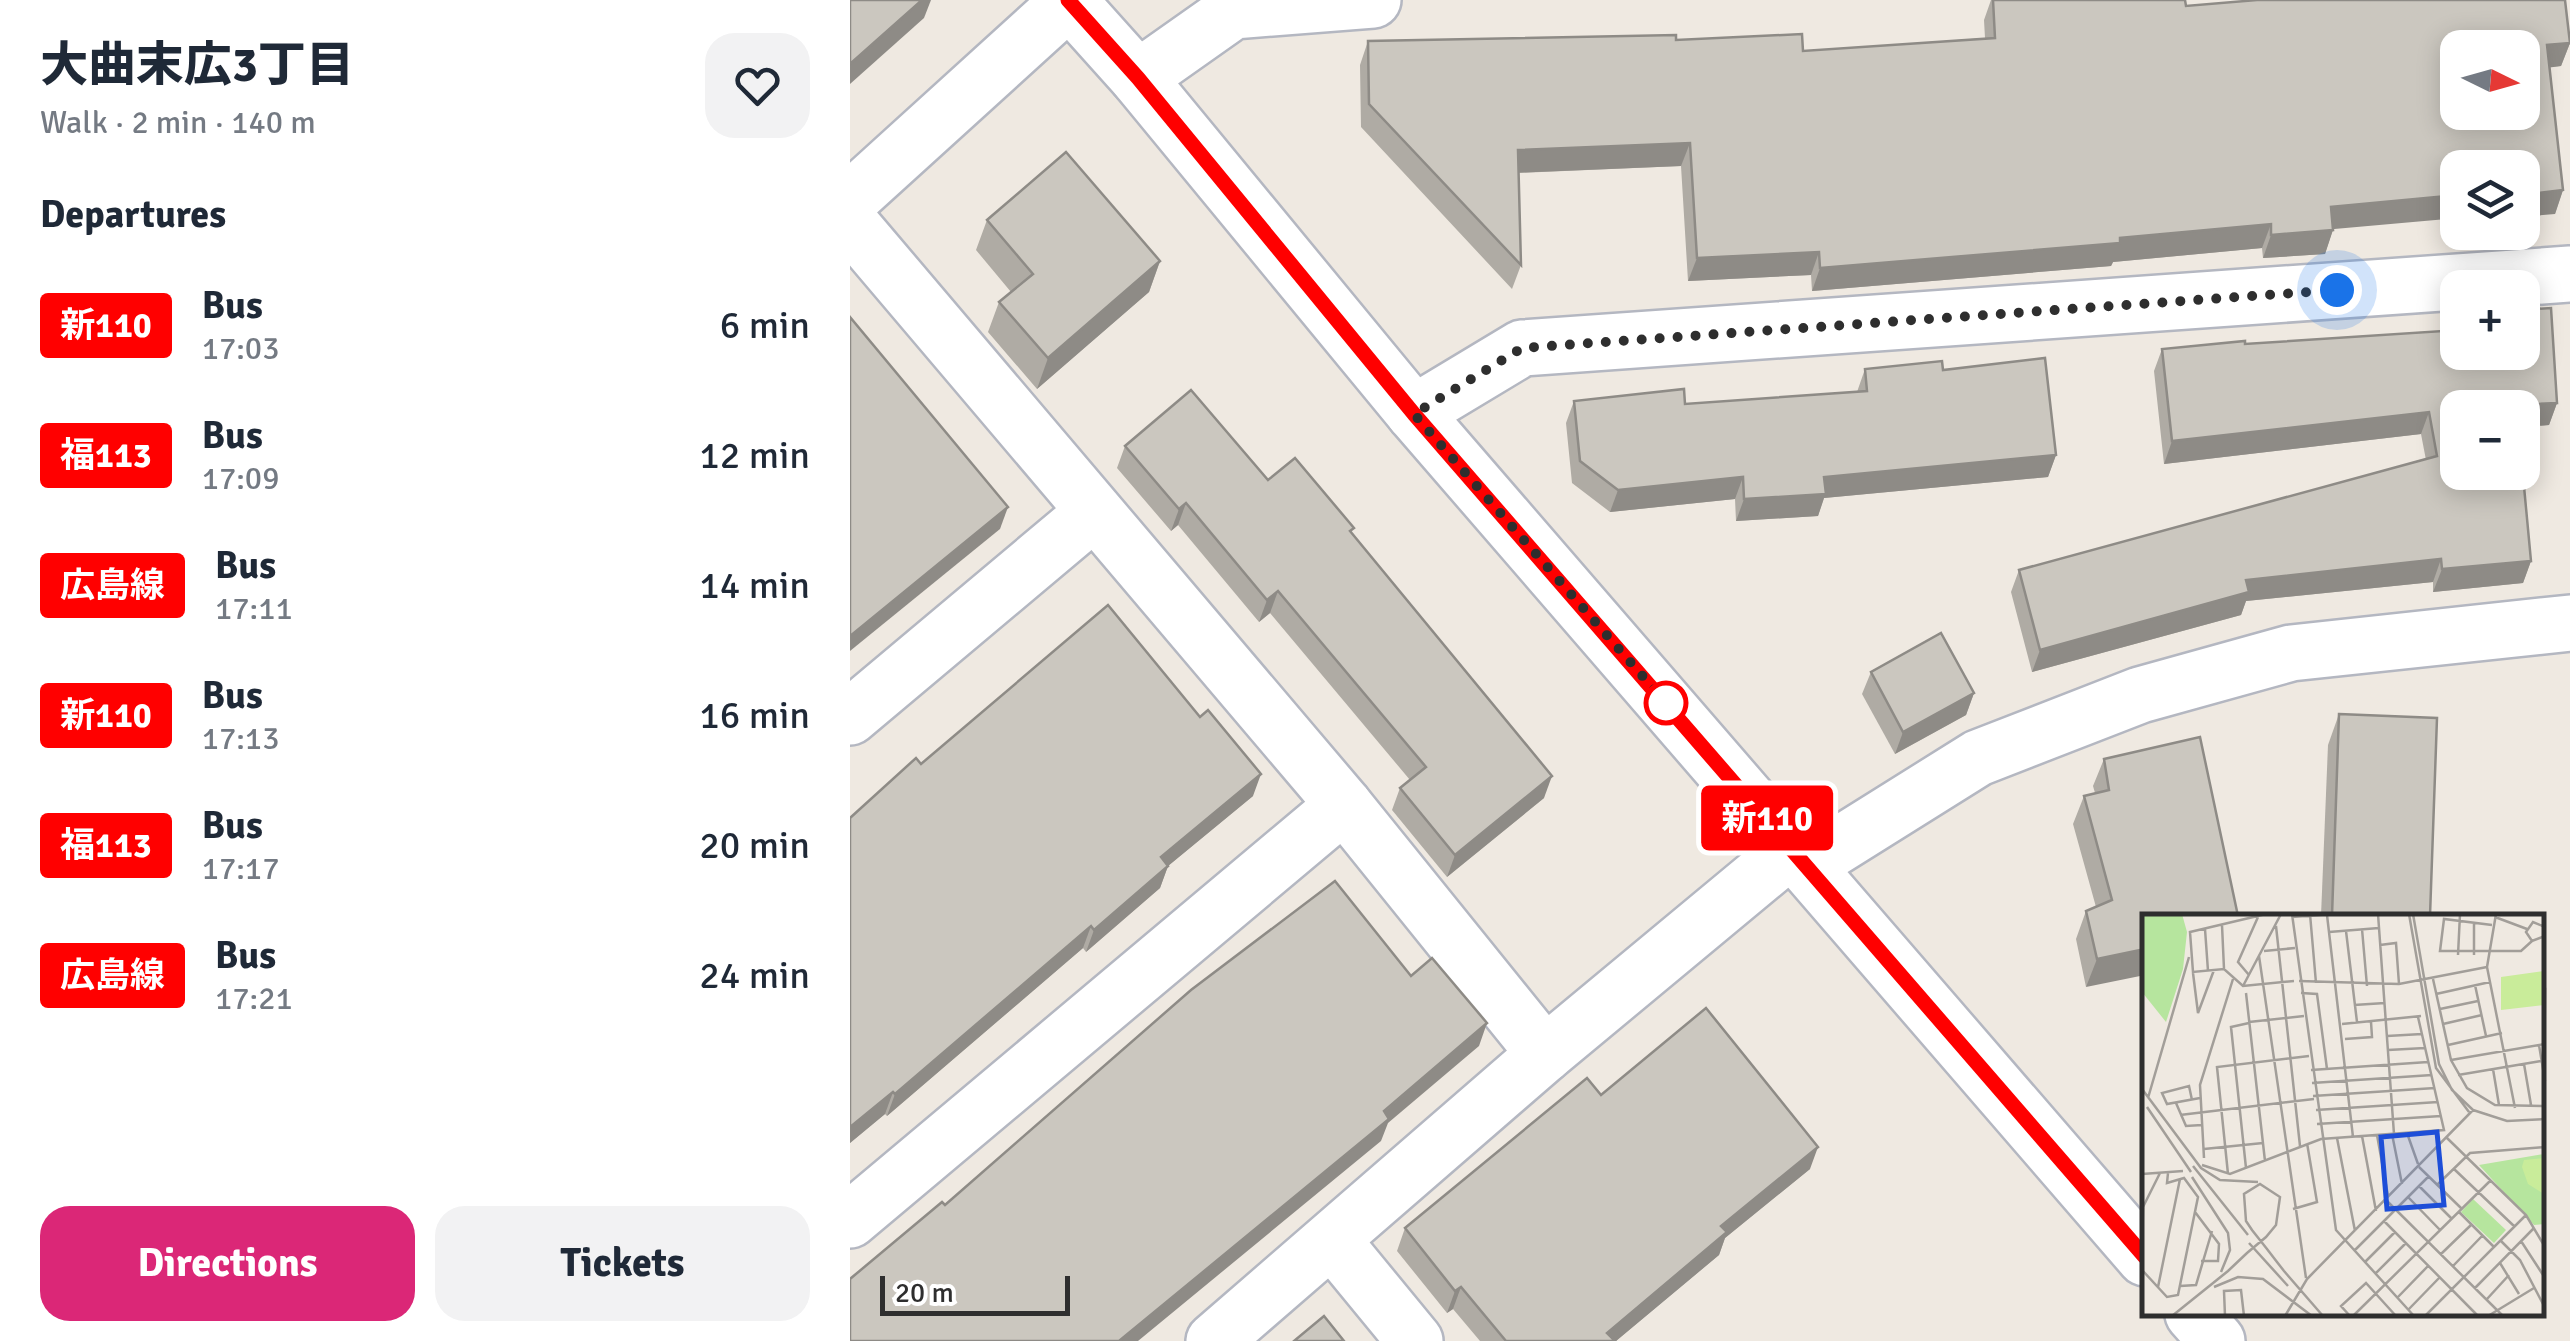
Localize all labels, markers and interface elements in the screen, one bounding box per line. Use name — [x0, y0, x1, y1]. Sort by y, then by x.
north arrow — [2440, 30, 2540, 130]
map controls — [2440, 30, 2540, 490]
button: heart — [705, 33, 810, 138]
text: 大曲末広3丁目 — [40, 36, 354, 95]
text: Walk · 2 min · 140 m — [40, 103, 316, 142]
button: layers — [2440, 150, 2540, 250]
text: Departures — [40, 191, 226, 238]
your location — [2312, 265, 2362, 315]
button: + — [2440, 270, 2540, 370]
text: Bus — [202, 282, 263, 329]
text: 6 min — [720, 302, 810, 349]
text: 新110 — [60, 304, 152, 347]
text: 17:03 — [202, 329, 279, 368]
button: − — [2440, 390, 2540, 490]
text: Bus — [202, 412, 263, 459]
text: 12 min — [699, 432, 810, 479]
text: 福113 — [60, 434, 152, 477]
text: 17:09 — [202, 459, 279, 498]
text: Bus — [215, 542, 276, 589]
text: 14 min — [699, 562, 810, 609]
text: 広島線 — [60, 564, 165, 607]
text: 17:11 — [215, 589, 293, 628]
text: Bus — [202, 672, 263, 719]
unlabelled marker — [1645, 682, 1687, 724]
text: 16 min — [699, 692, 810, 739]
text: 新110 — [60, 694, 152, 737]
text: 17:13 — [202, 719, 279, 758]
line badge: 新110 — [1697, 786, 1837, 850]
text: 新110 — [1721, 797, 1813, 840]
text: Bus — [202, 802, 263, 849]
text: 20 min — [699, 822, 810, 869]
text: 福113 — [60, 824, 152, 867]
text: 17:17 — [202, 849, 279, 888]
inset map — [2142, 914, 2545, 1316]
text: Bus — [215, 932, 276, 979]
text: 24 min — [699, 952, 810, 999]
text: 広島線 — [60, 954, 165, 997]
text: 17:21 — [215, 979, 293, 1018]
button: Directions — [40, 1206, 415, 1321]
button: Tickets — [435, 1206, 810, 1321]
scale bar — [880, 1271, 1070, 1316]
text: 20 m — [895, 1276, 954, 1310]

